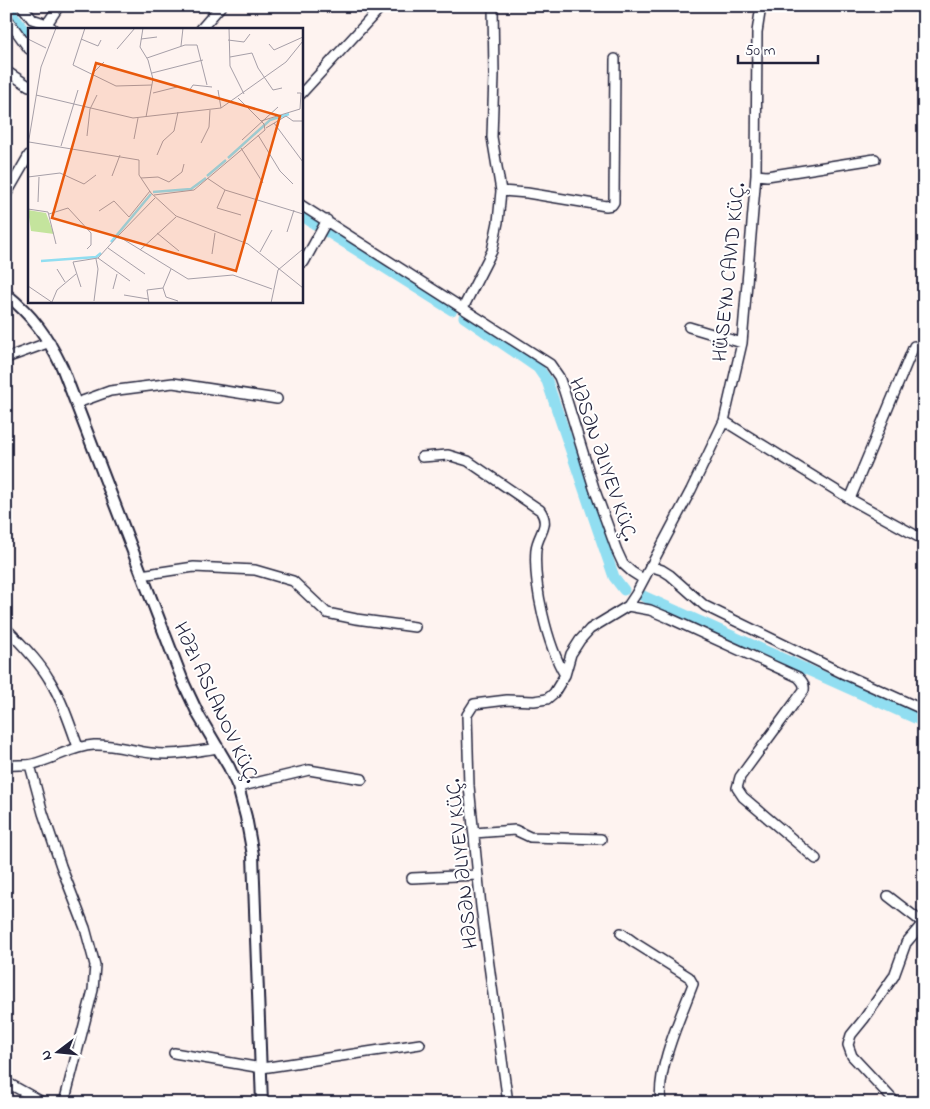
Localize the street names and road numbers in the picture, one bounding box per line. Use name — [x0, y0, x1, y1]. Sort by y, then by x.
street label: HÜSEYN CAVID KÜÇ. — [706, 181, 754, 363]
street label: HƏSƏN ƏLIYEV KÜÇ. — [560, 374, 644, 545]
street label: HƏZI ASLANOV KÜÇ. — [165, 617, 266, 788]
street label: HƏSƏN ƏLIYEV KÜÇ. — [439, 777, 487, 950]

